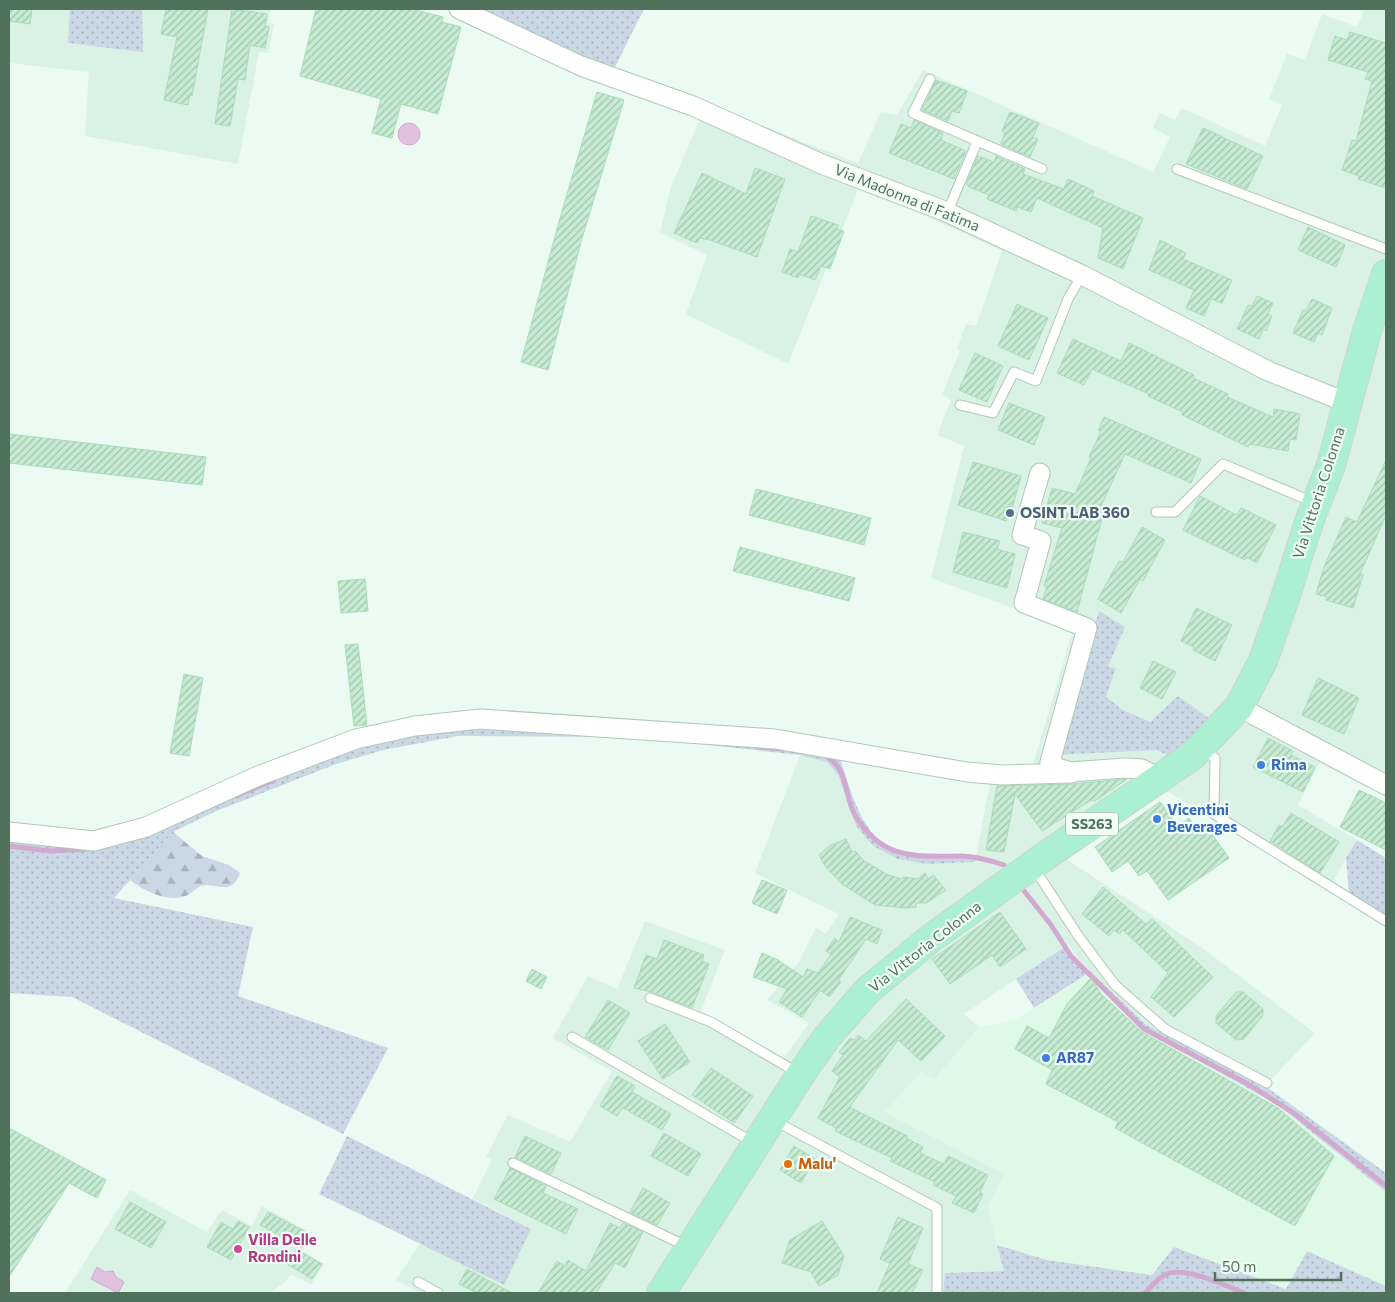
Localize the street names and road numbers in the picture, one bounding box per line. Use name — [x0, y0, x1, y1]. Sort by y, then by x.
street label: Via Madonna di Fatima — [832, 160, 983, 234]
street label: Via Vittoria Colonna — [1288, 424, 1348, 561]
road number: SS263 — [1066, 812, 1118, 836]
street label: Via Vittoria Colonna — [865, 897, 984, 996]

